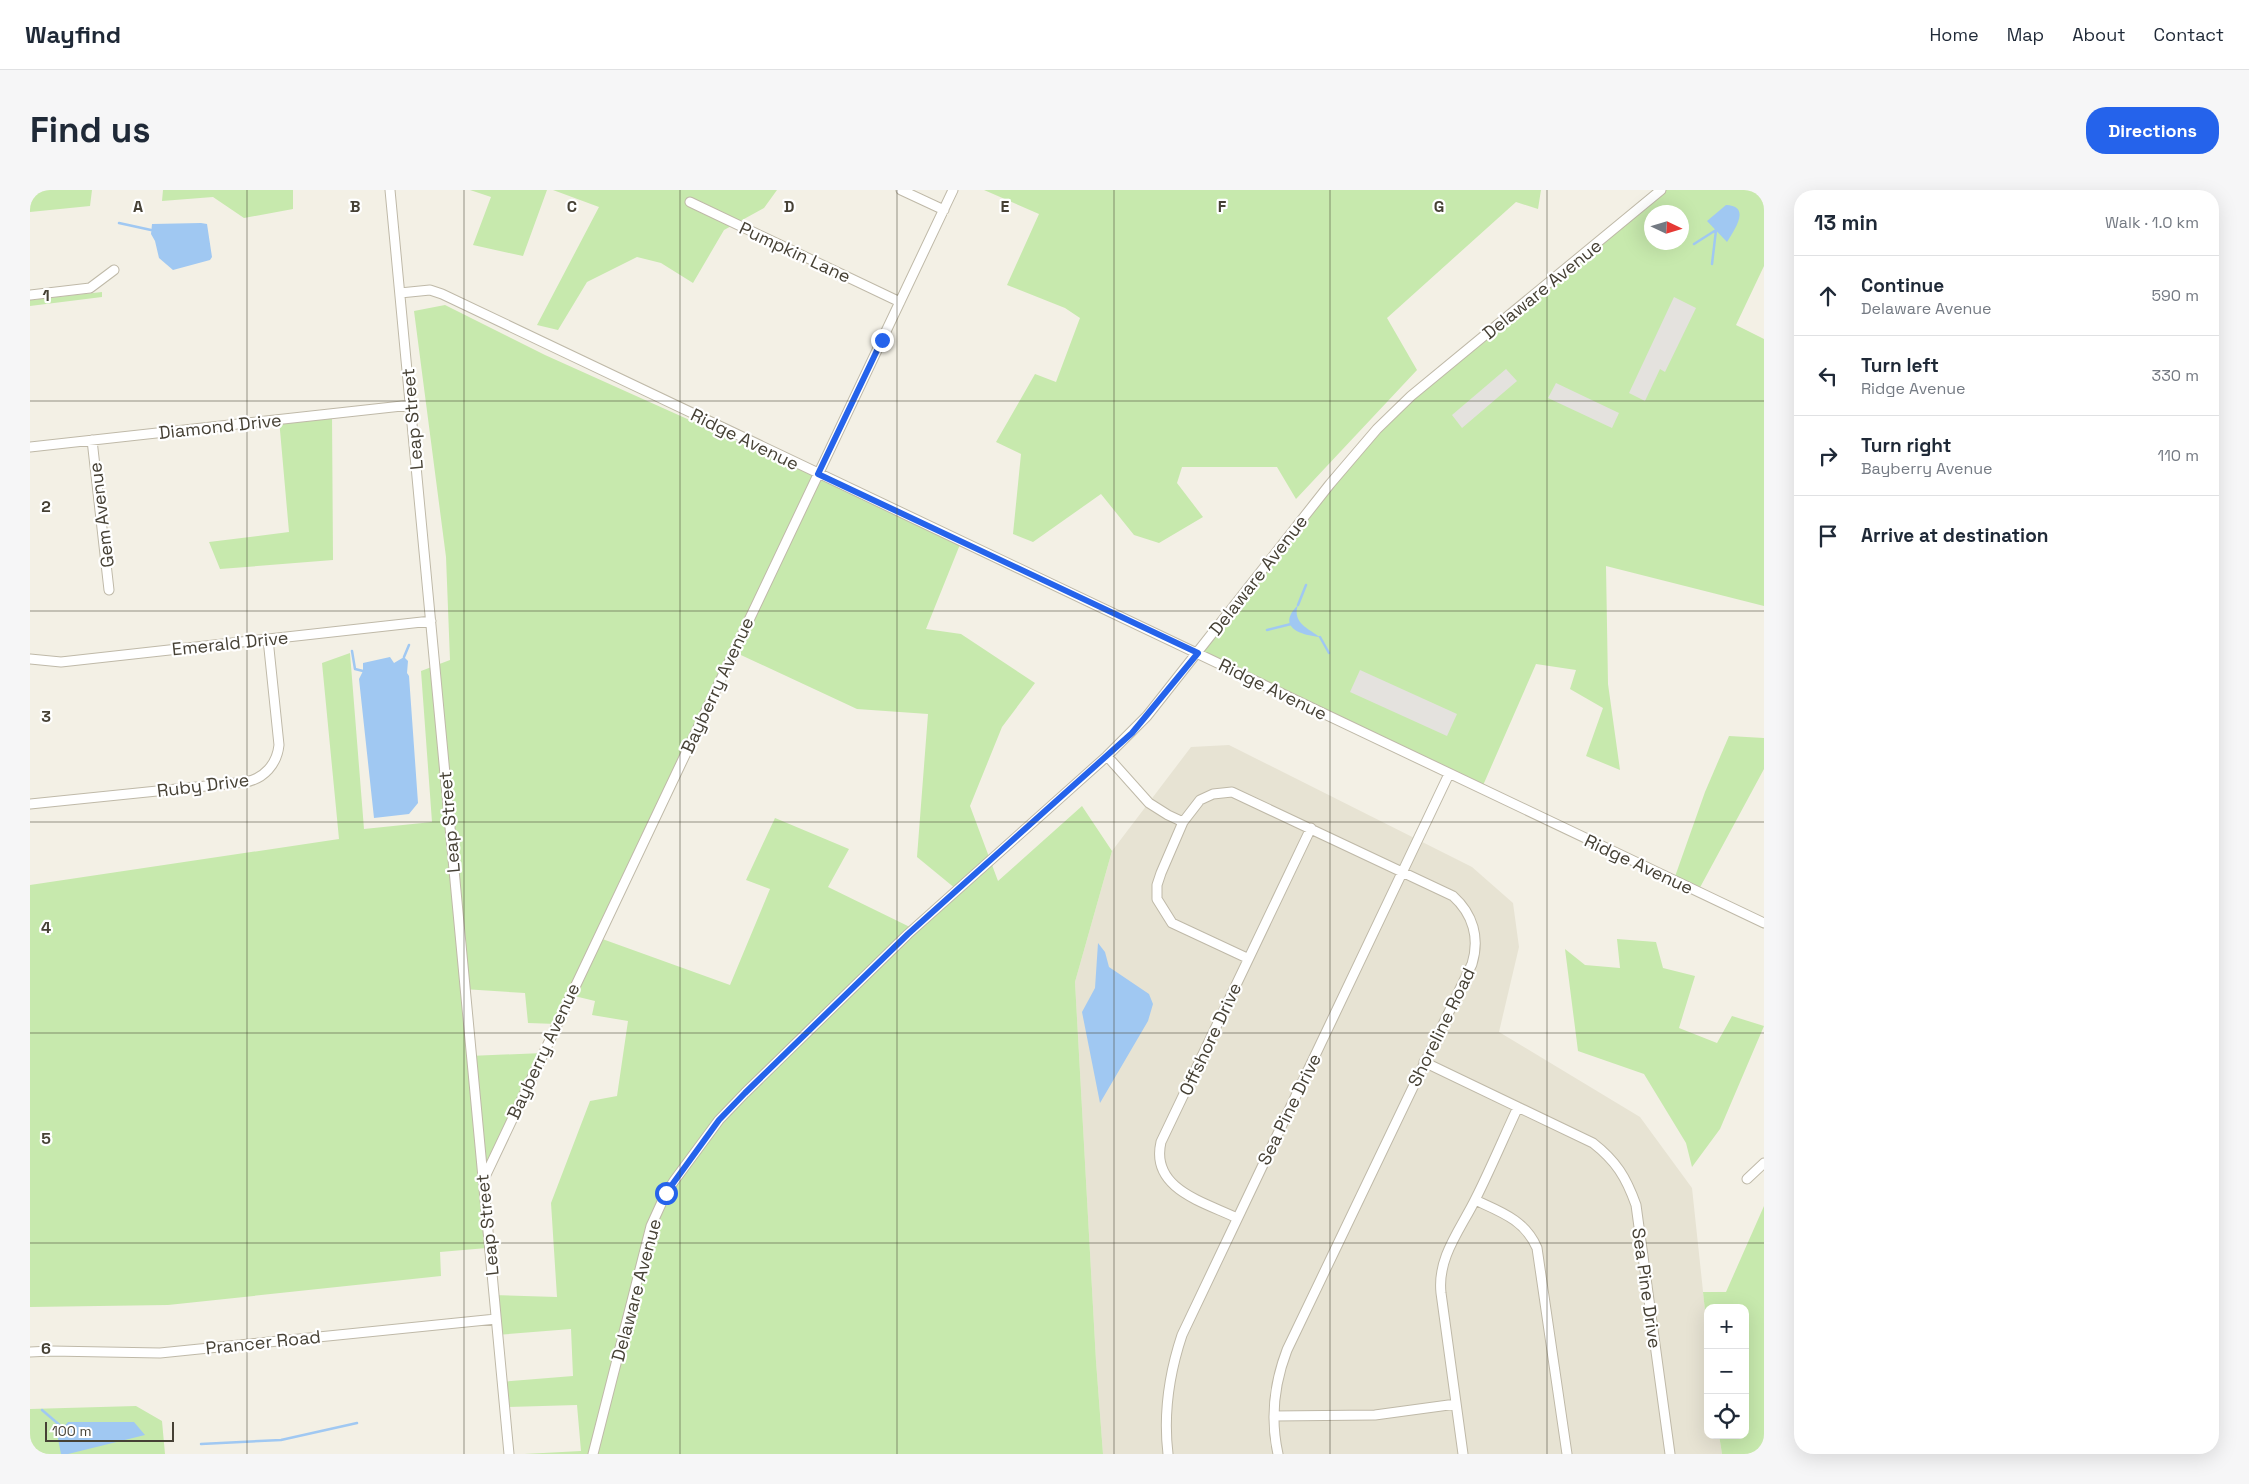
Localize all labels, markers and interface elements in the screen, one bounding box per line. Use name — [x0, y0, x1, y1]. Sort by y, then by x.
text: Wayfind — [25, 19, 121, 50]
text: Home — [1930, 23, 1979, 46]
text: Map — [2007, 23, 2044, 46]
text: About — [2072, 23, 2126, 46]
text: Contact — [2154, 23, 2224, 46]
button: Directions — [2086, 107, 2219, 154]
text: Find us — [30, 108, 151, 152]
text: A — [133, 196, 143, 217]
text: B — [350, 196, 360, 217]
text: C — [567, 196, 577, 217]
text: D — [784, 196, 794, 217]
text: E — [1001, 196, 1010, 217]
text: F — [1218, 196, 1227, 217]
text: G — [1434, 196, 1444, 217]
north arrow — [1644, 205, 1689, 250]
text: 13 min — [1814, 209, 1878, 236]
text: Walk · 1.0 km — [2105, 212, 2199, 233]
street label: Pumpkin Lane — [736, 216, 854, 288]
street label: Delaware Avenue — [1478, 234, 1606, 344]
text: Continue — [1861, 273, 1944, 298]
icon: ahead — [1814, 282, 1842, 310]
text: 1 — [42, 285, 50, 306]
text: 590 m — [2151, 285, 2199, 306]
text: Delaware Avenue — [1861, 298, 1992, 319]
route end — [871, 329, 894, 352]
text: Turn left — [1861, 353, 1939, 378]
icon: left — [1814, 362, 1842, 390]
text: 330 m — [2152, 365, 2199, 386]
street label: Leap Street — [396, 367, 428, 471]
text: Ridge Avenue — [1861, 378, 1965, 399]
street label: Ridge Avenue — [687, 403, 803, 475]
street label: Diamond Drive — [157, 408, 283, 444]
text: Turn right — [1861, 433, 1951, 458]
icon: right — [1814, 442, 1842, 470]
text: 110 m — [2157, 445, 2199, 466]
text: Bayberry Avenue — [1861, 458, 1992, 479]
street label: Gem Avenue — [83, 461, 119, 569]
text: 2 — [41, 496, 51, 517]
street label: Delaware Avenue — [1204, 510, 1312, 640]
icon: arrive — [1814, 522, 1842, 550]
text: Arrive at destination — [1861, 523, 2049, 548]
street label: Bayberry Avenue — [675, 613, 759, 757]
street label: Emerald Drive — [171, 625, 289, 661]
street label: Ridge Avenue — [1215, 653, 1331, 725]
text: 3 — [41, 706, 51, 727]
street label: Ruby Drive — [156, 768, 250, 802]
street label: Leap Street — [433, 770, 465, 874]
street label: Ridge Avenue — [1581, 829, 1697, 899]
text: 4 — [41, 917, 51, 938]
street label: Shoreline Road — [1402, 964, 1480, 1090]
street label: Bayberry Avenue — [501, 979, 585, 1123]
street label: Offshore Drive — [1174, 979, 1246, 1099]
street label: Sea Pine Drive — [1252, 1049, 1326, 1169]
text: 5 — [41, 1128, 51, 1149]
street label: Leap Street — [470, 1173, 504, 1277]
route start — [655, 1182, 678, 1205]
street label: Delaware Avenue — [606, 1216, 666, 1364]
street label: Sea Pine Drive — [1627, 1226, 1667, 1350]
map controls — [1704, 1304, 1749, 1439]
button: + — [1704, 1304, 1749, 1349]
street label: Prancer Road — [204, 1325, 322, 1359]
text: 6 — [41, 1338, 51, 1359]
button: − — [1704, 1349, 1749, 1394]
button: locate — [1704, 1394, 1749, 1439]
scale bar — [45, 1419, 174, 1442]
text: 100 m — [52, 1422, 91, 1440]

